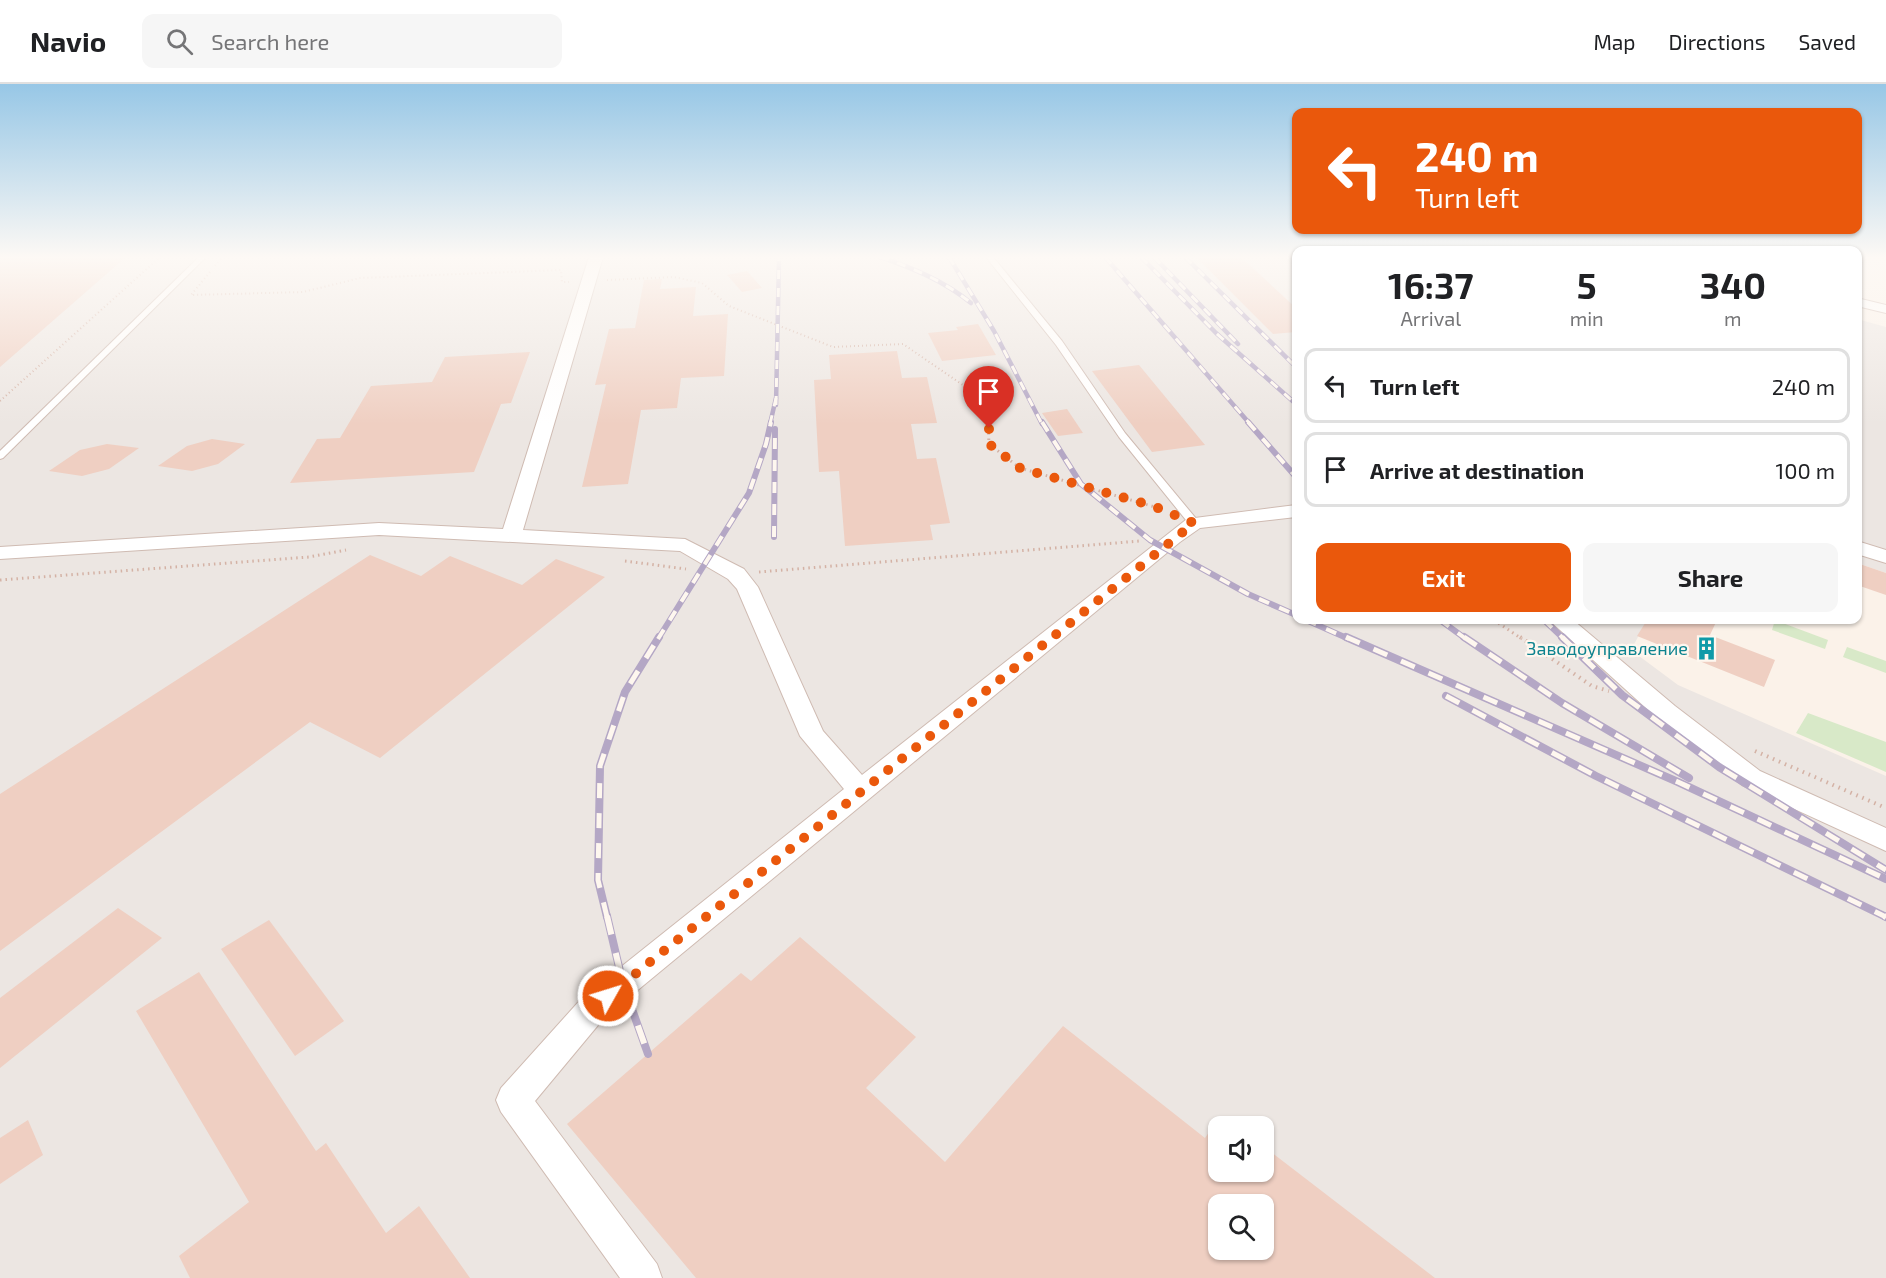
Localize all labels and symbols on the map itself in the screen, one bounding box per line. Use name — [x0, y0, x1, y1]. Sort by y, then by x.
pin — [963, 366, 1014, 428]
building icon: Заводоуправление — [1693, 635, 1719, 661]
place label: Заводоуправление — [1527, 637, 1688, 659]
position arrow — [576, 964, 640, 1028]

